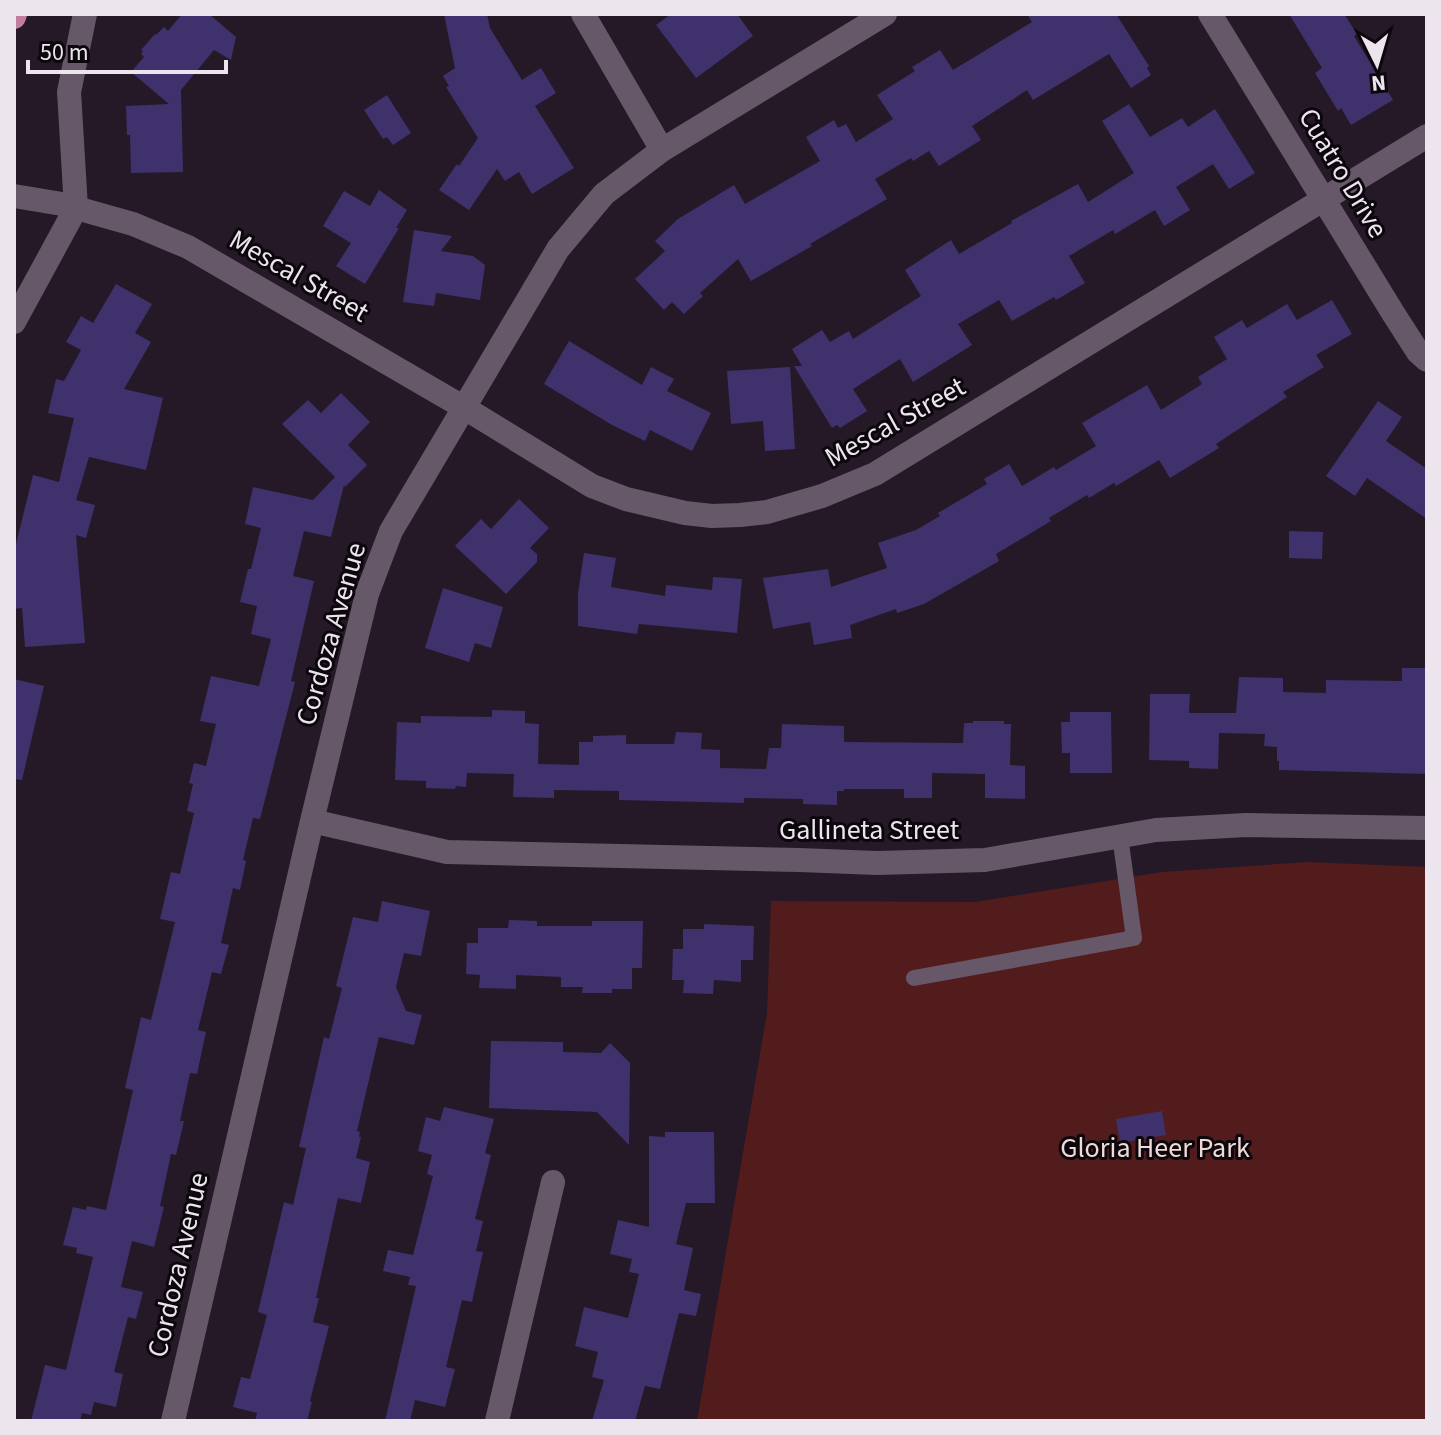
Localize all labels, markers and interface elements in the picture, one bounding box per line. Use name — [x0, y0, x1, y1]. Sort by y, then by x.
scale bar — [28, 24, 226, 74]
north arrow — [1337, 24, 1417, 104]
text: 50 m — [40, 35, 89, 70]
text: N — [1370, 66, 1387, 100]
street label: Cuatro Drive — [1289, 101, 1397, 245]
street label: Mescal Street — [222, 220, 377, 332]
street label: Mescal Street — [817, 367, 973, 477]
street label: Cordoza Avenue — [286, 538, 376, 730]
street label: Gallineta Street — [779, 810, 960, 850]
park label: Gloria Heer Park — [1060, 1128, 1250, 1168]
street label: Cordoza Avenue — [137, 1169, 219, 1361]

